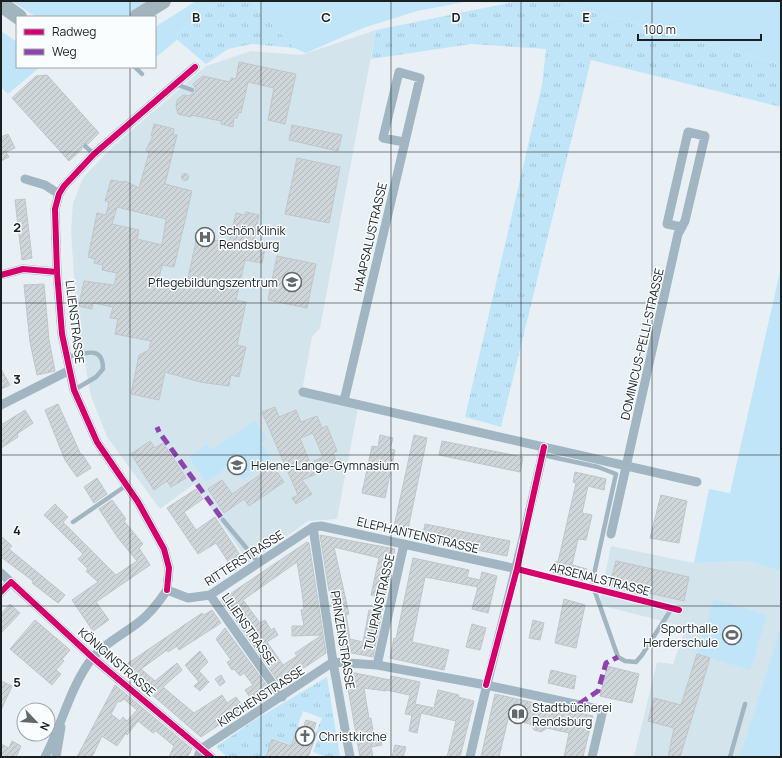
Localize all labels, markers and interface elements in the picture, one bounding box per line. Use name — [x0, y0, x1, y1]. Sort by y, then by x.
text: B — [192, 8, 200, 26]
text: C — [321, 8, 331, 26]
text: D — [451, 8, 461, 26]
text: E — [582, 8, 590, 26]
legend — [16, 16, 156, 68]
scale bar — [638, 16, 761, 42]
text: 100 m — [644, 21, 676, 38]
text: Radweg — [52, 23, 96, 40]
text: Weg — [52, 43, 77, 60]
street label: HAAPSALUSTRASSE — [349, 181, 391, 293]
text: 2 — [13, 218, 21, 236]
place label: Schön Klinik Rendsburg — [219, 222, 286, 253]
hospital icon: Schön Klinik Rendsburg — [194, 226, 216, 248]
street label: DOMINICUS-PELLI-STRASSE — [616, 266, 668, 422]
school or university icon: Pflegebildungszentrum — [281, 271, 303, 293]
place label: Pflegebildungszentrum — [148, 274, 278, 291]
street label: LILIENSTRASSE — [61, 279, 89, 365]
text: 3 — [13, 370, 21, 388]
school or university icon: Helene-Lange-Gymnasium — [226, 454, 248, 476]
place label: Helene-Lange-Gymnasium — [251, 457, 399, 474]
street label: ELEPHANTENSTRASSE — [355, 513, 481, 557]
text: 4 — [13, 521, 21, 539]
street label: RITTERSTRASSE — [201, 526, 287, 590]
street label: TULIPANSTRASSE — [360, 552, 398, 652]
street label: ARSENALSTRASSE — [548, 558, 652, 600]
street label: LILIENSTRASSE — [218, 590, 280, 668]
street label: PRINZENSTRASSE — [327, 590, 359, 691]
place label: Sporthalle Herderschule — [643, 620, 718, 651]
street label: KÖNIGINSTRASSE — [75, 624, 159, 700]
sports icon: Sporthalle Herderschule — [721, 624, 743, 646]
street label: KIRCHENSTRASSE — [214, 661, 308, 731]
text: 5 — [13, 673, 21, 691]
place label: Stadtbücherei Rendsburg — [532, 699, 612, 730]
north arrow — [16, 702, 56, 742]
library icon: Stadtbücherei Rendsburg — [507, 703, 529, 725]
text: N — [37, 720, 54, 733]
church icon: Christkirche — [294, 725, 316, 747]
place label: Christkirche — [319, 728, 387, 745]

